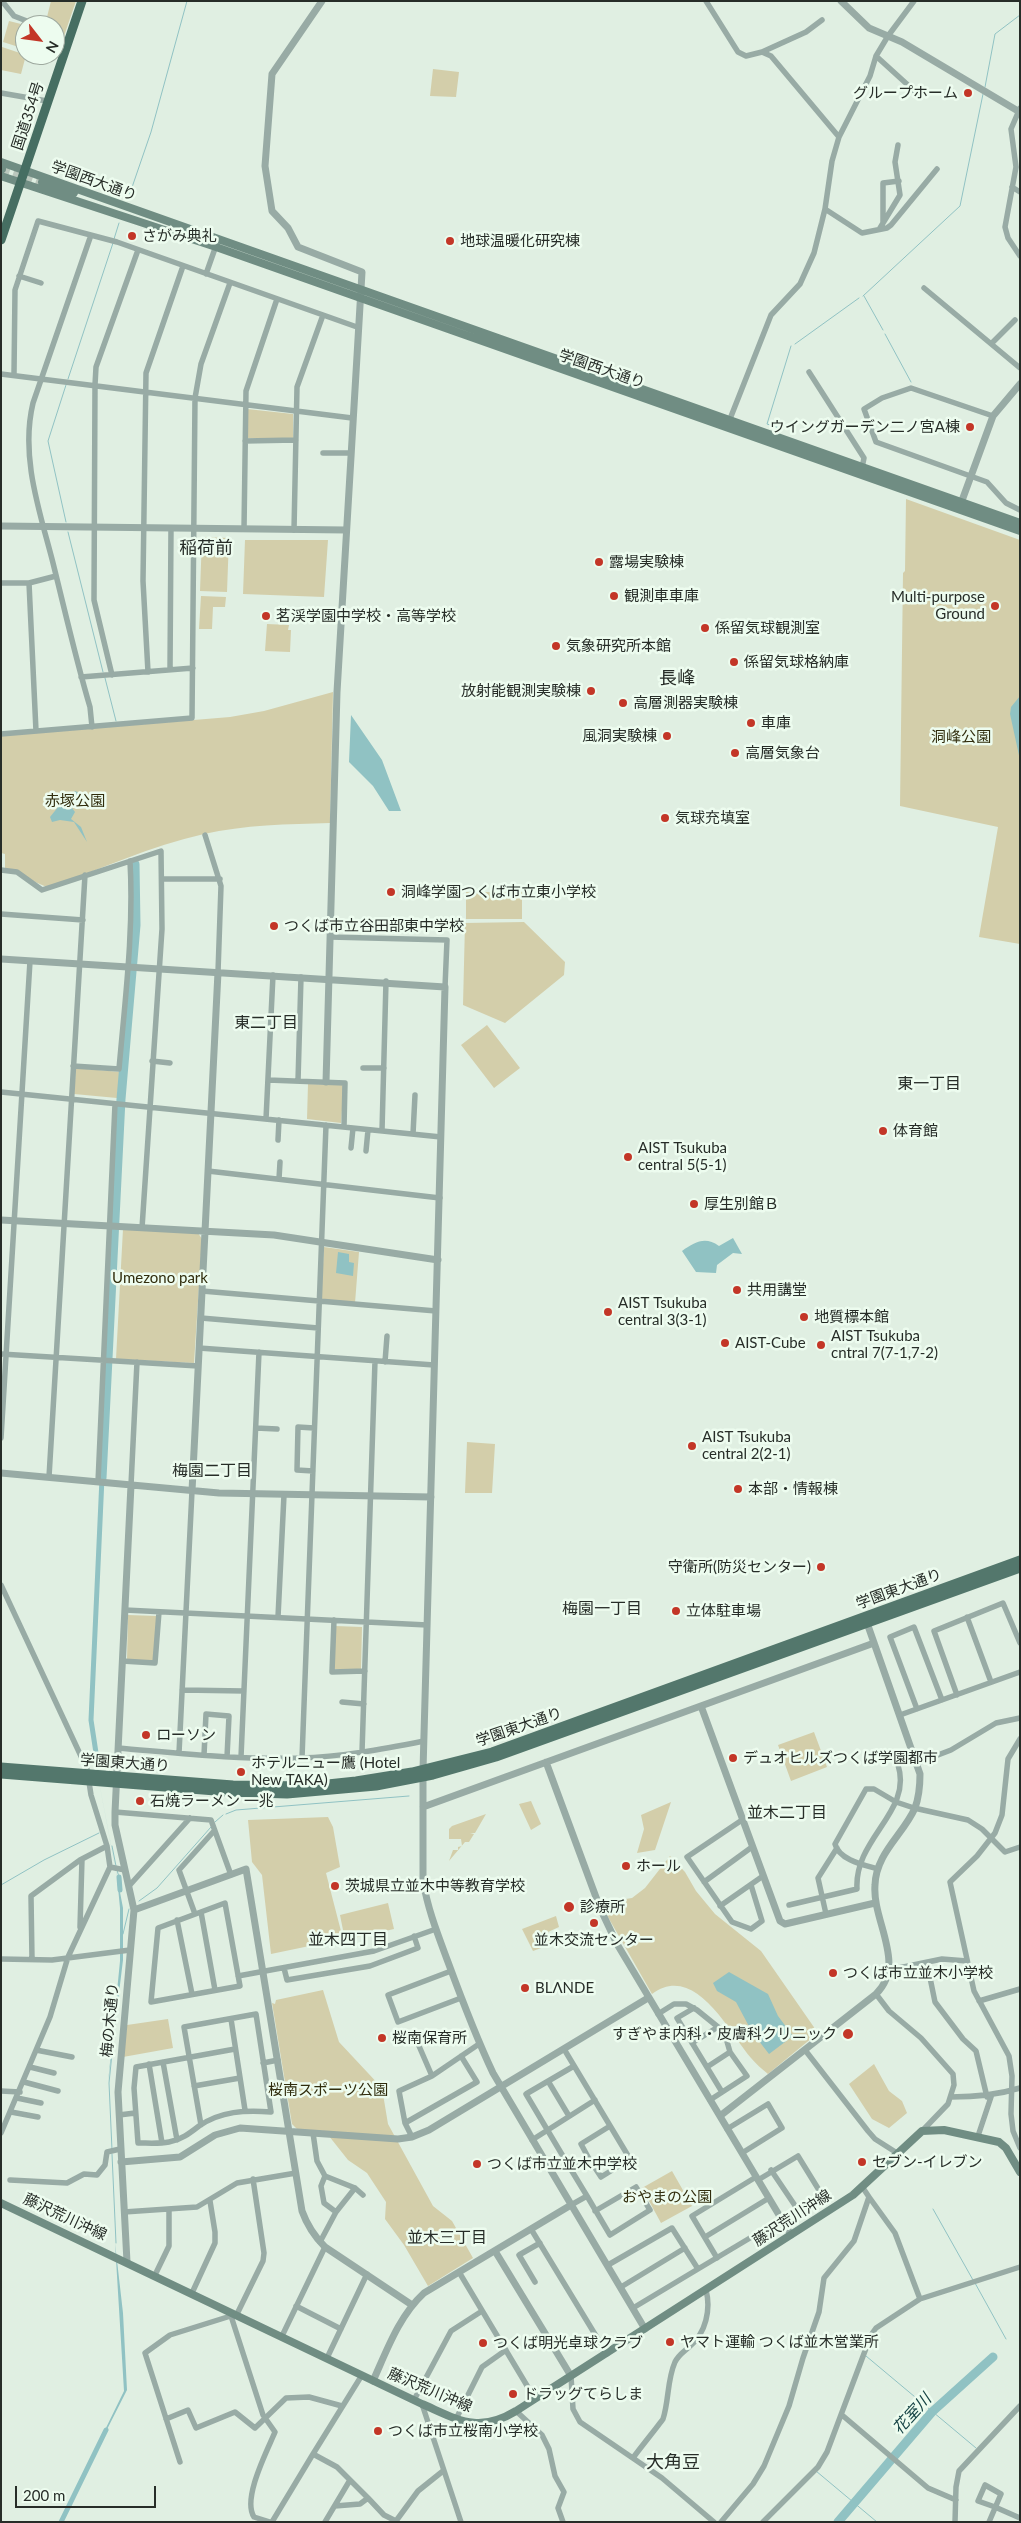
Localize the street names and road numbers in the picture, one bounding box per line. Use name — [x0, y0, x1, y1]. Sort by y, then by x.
street label: 国道354号 — [8, 79, 48, 153]
street label: 学園西大通り — [49, 157, 139, 205]
street label: 学園西大通り — [557, 346, 647, 392]
street label: 学園東大通り — [854, 1565, 944, 1613]
street label: 学園東大通り — [474, 1704, 564, 1750]
street label: 学園東大通り — [79, 1751, 171, 1775]
street label: 梅の木通り — [98, 1982, 122, 2058]
street label: 藤沢荒川沖線 — [749, 2186, 835, 2250]
street label: 藤沢荒川沖線 — [20, 2190, 110, 2244]
street label: 藤沢荒川沖線 — [385, 2364, 475, 2416]

